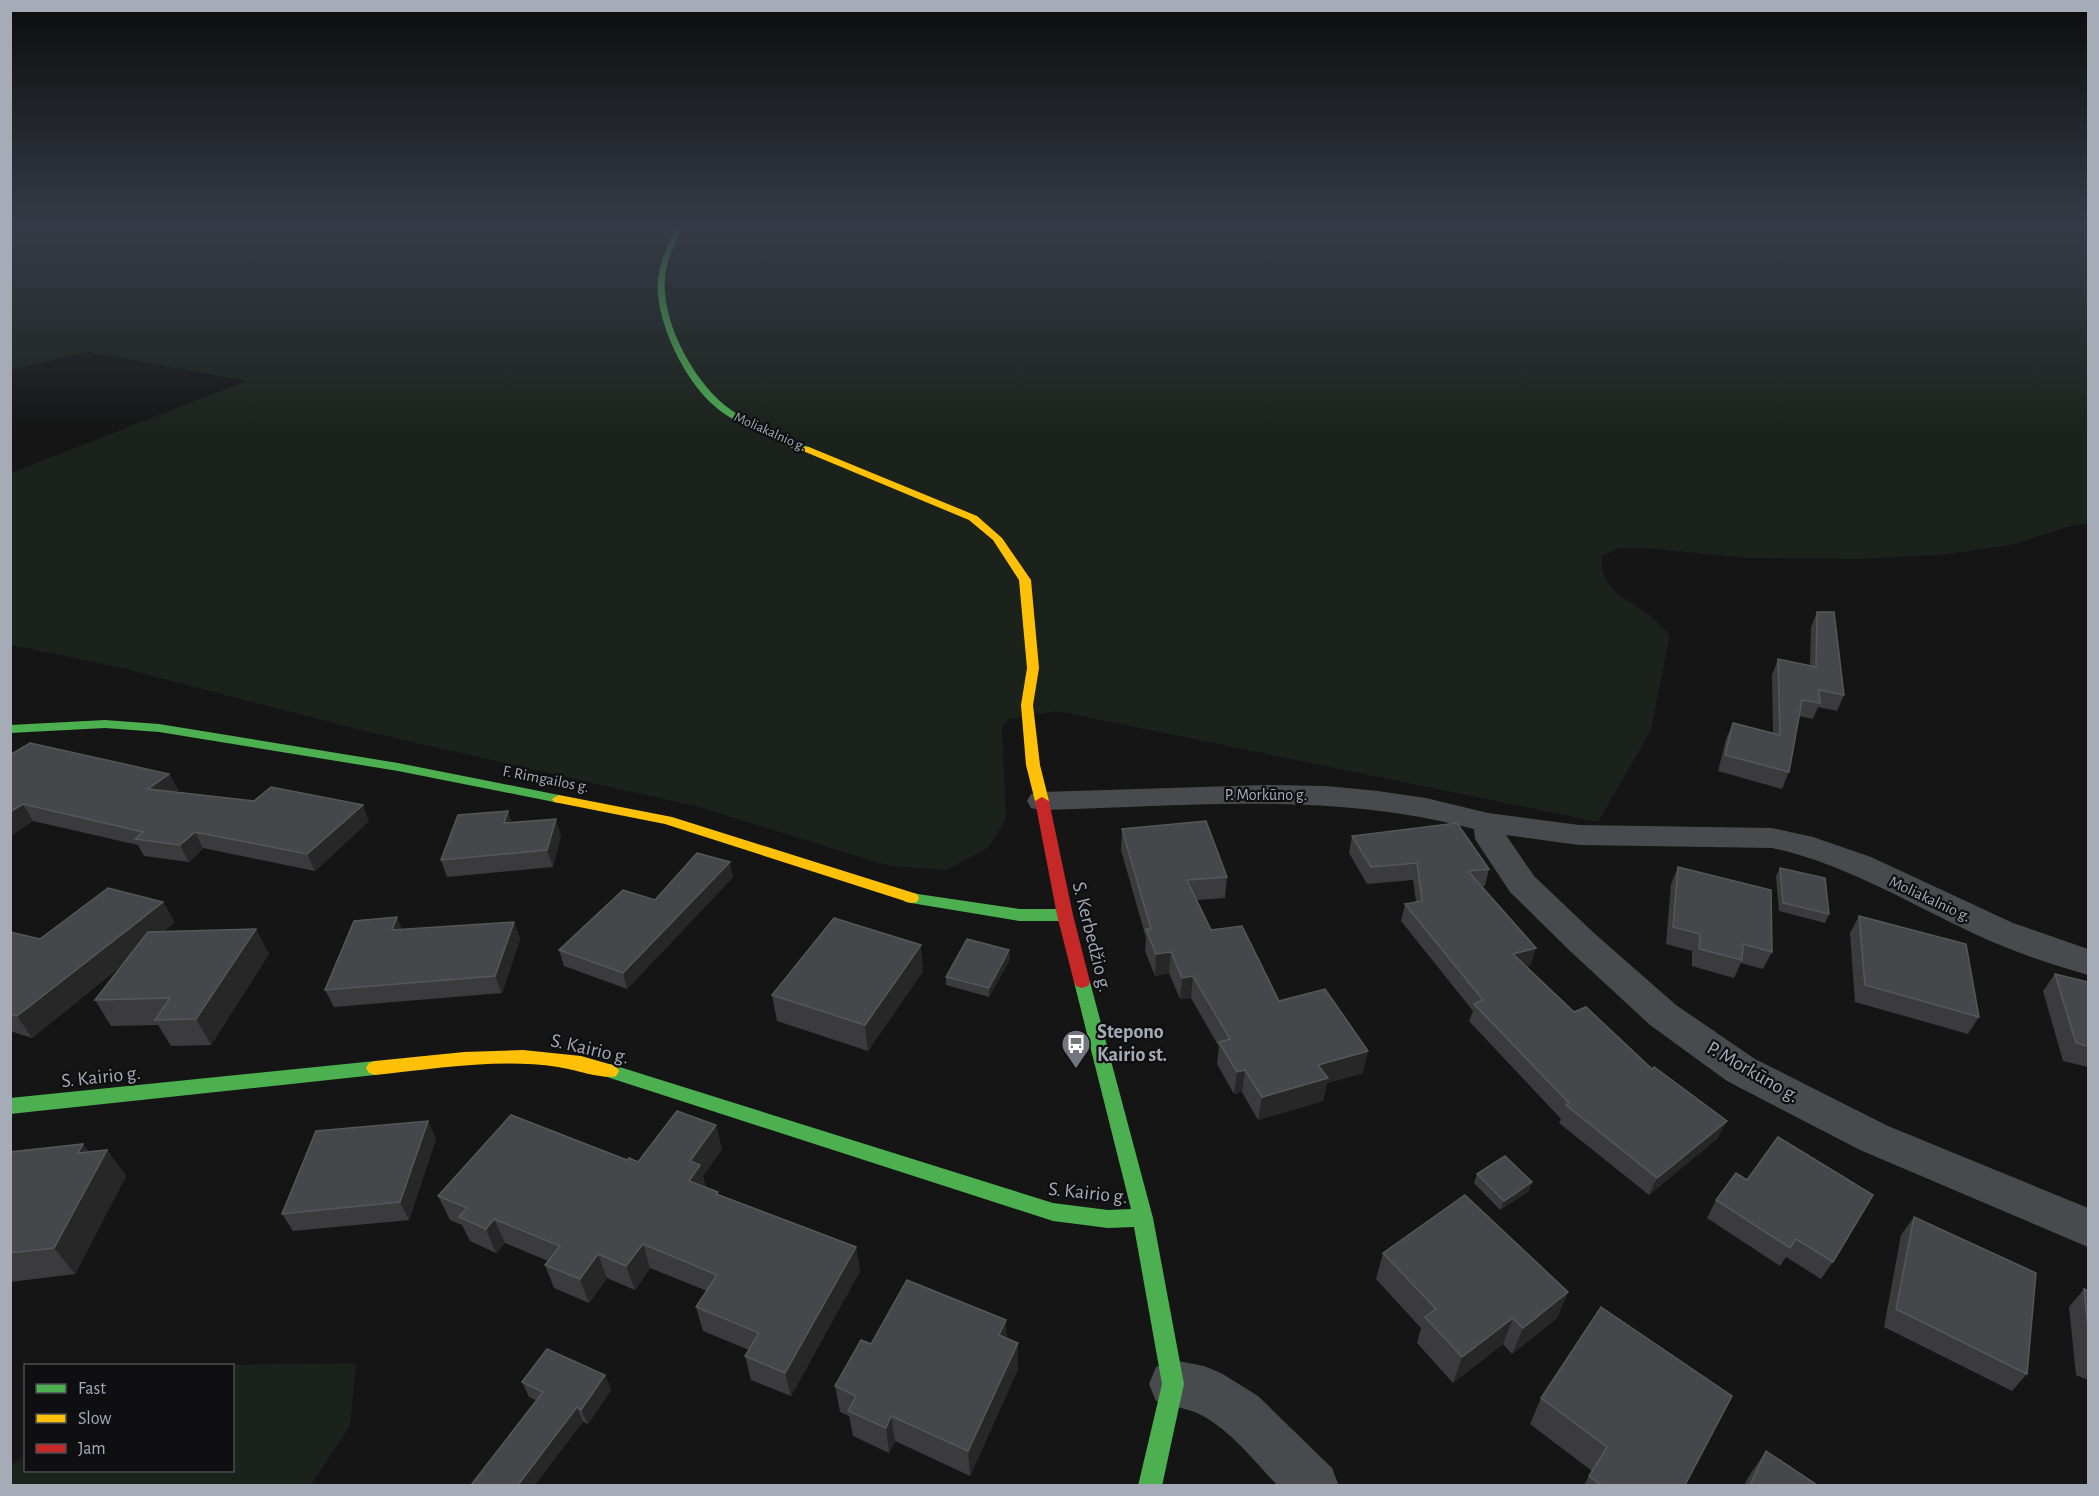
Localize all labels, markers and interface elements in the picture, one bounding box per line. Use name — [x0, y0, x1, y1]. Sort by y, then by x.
street label: Moliakalnio g. — [732, 410, 808, 454]
street label: F. Rimgailos g. — [501, 763, 591, 795]
street label: P. Morkūno g. — [1225, 787, 1307, 803]
street label: Moliakalnio g. — [1887, 873, 1973, 925]
street label: S. Kerbedžio g. — [1069, 880, 1115, 994]
place label: Stepono Kairio st. — [1097, 1022, 1167, 1065]
bus stop icon: Stepono Kairio st. — [1060, 1028, 1092, 1070]
street label: S. Kairio g. — [549, 1030, 631, 1068]
street label: P. Morkūno g. — [1703, 1038, 1803, 1106]
street label: S. Kairio g. — [60, 1063, 142, 1091]
street label: S. Kairio g. — [1047, 1179, 1129, 1207]
legend — [24, 1364, 234, 1472]
text: Fast — [78, 1380, 106, 1398]
text: Slow — [78, 1410, 111, 1428]
text: Jam — [78, 1440, 106, 1458]

